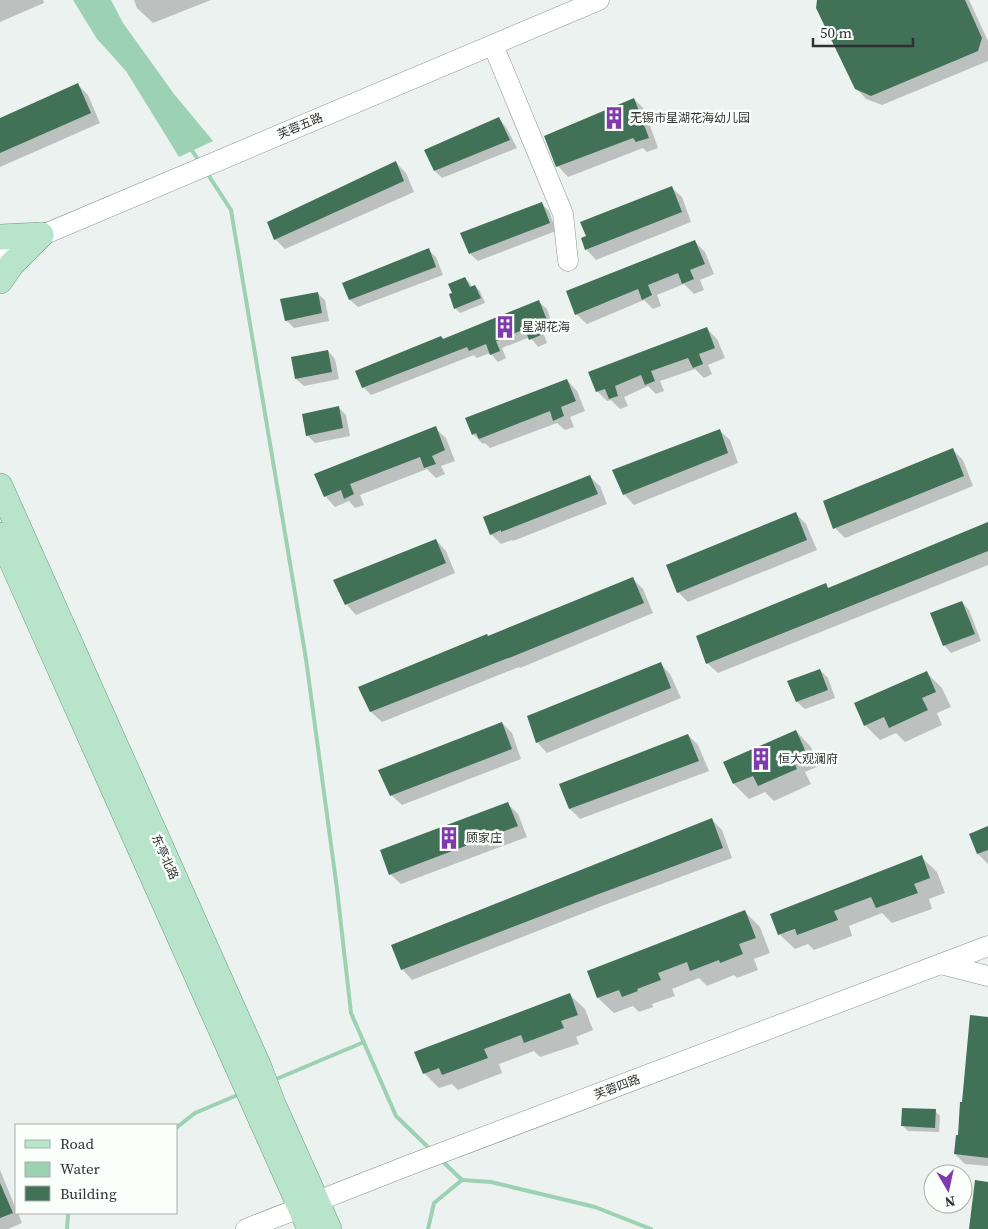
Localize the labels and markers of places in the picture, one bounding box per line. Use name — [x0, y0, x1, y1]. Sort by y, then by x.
building icon: 无锡市星湖花海幼儿园 — [601, 105, 627, 131]
place label: 无锡市星湖花海幼儿园 — [630, 110, 750, 126]
building icon: 星湖花海 — [492, 314, 518, 340]
place label: 星湖花海 — [522, 319, 570, 335]
building icon: 恒大观澜府 — [748, 746, 774, 772]
place label: 恒大观澜府 — [778, 751, 838, 767]
building icon: 顾家庄 — [436, 825, 462, 851]
place label: 顾家庄 — [466, 830, 502, 846]

